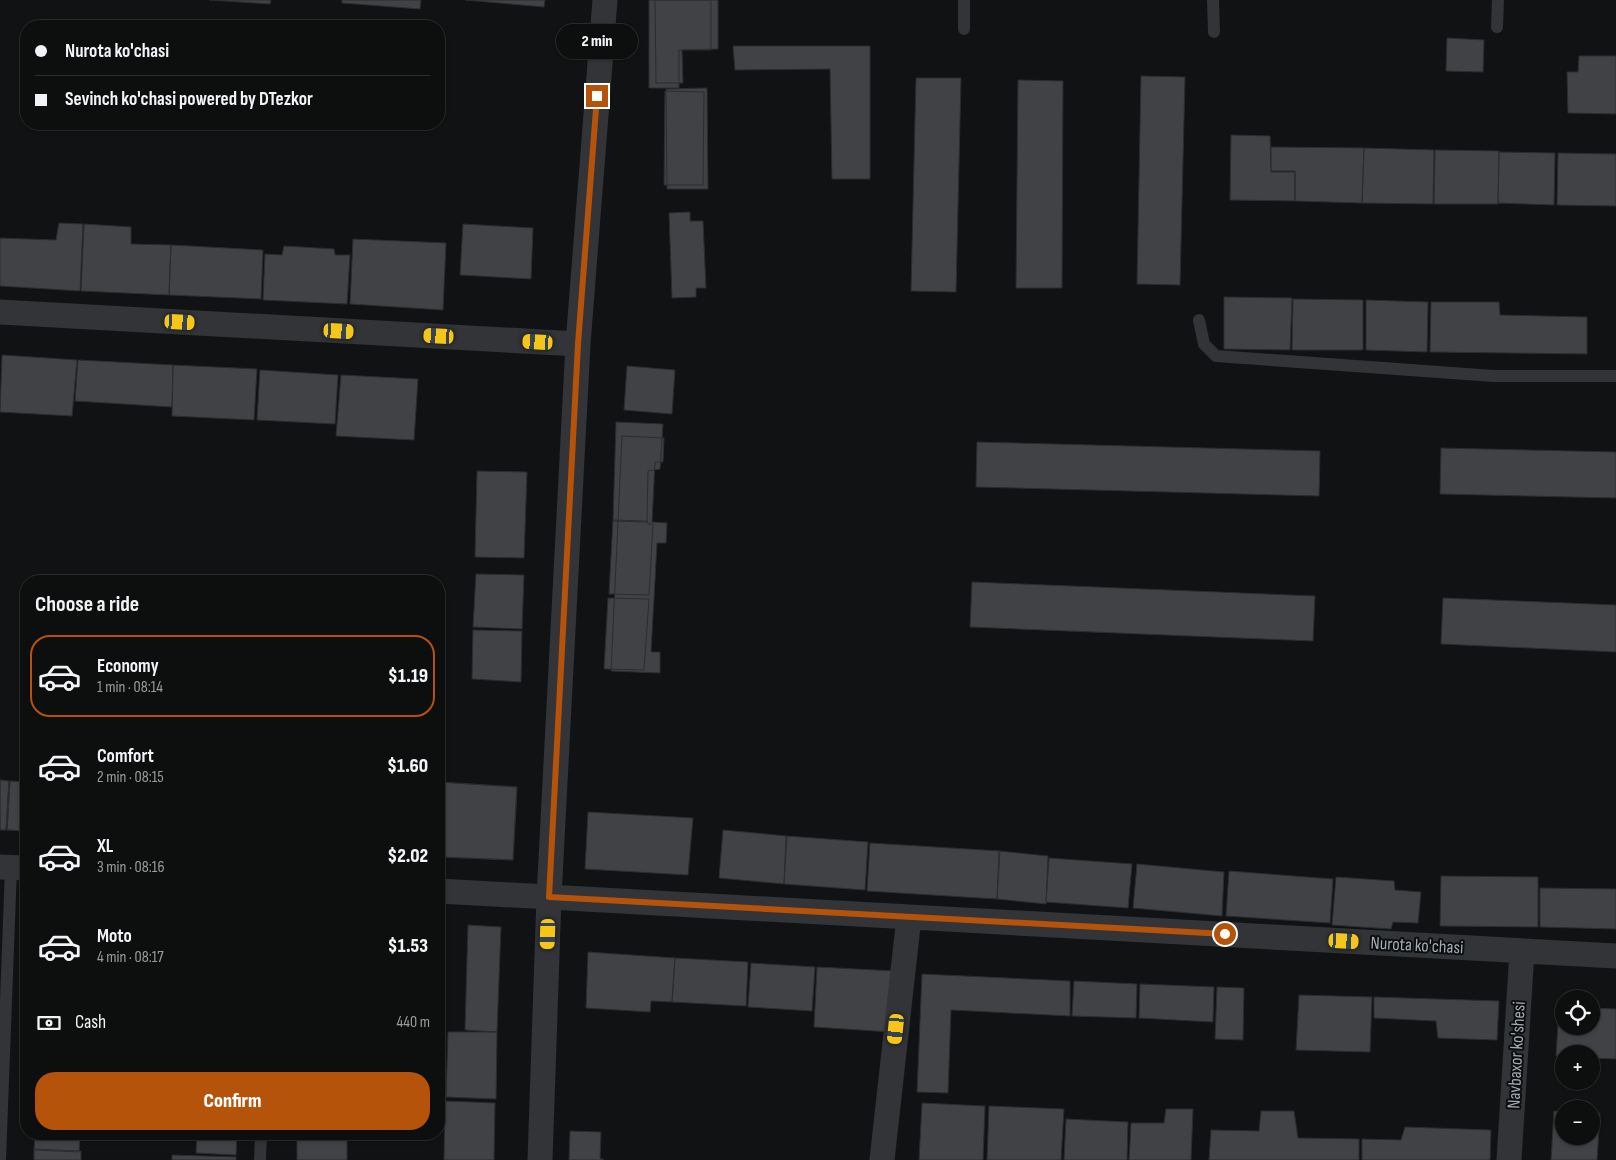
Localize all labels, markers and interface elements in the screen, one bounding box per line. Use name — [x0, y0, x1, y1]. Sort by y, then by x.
callout: 2 min — [556, 23, 638, 58]
text: 2 min — [581, 32, 613, 51]
text: Nurota ko'chasi — [65, 40, 169, 63]
route end — [586, 85, 608, 107]
text: Sevinch ko'chasi powered by DTezkor — [65, 88, 313, 111]
car — [164, 314, 195, 330]
car — [323, 323, 354, 339]
car — [423, 328, 454, 344]
car — [522, 334, 553, 350]
text: Choose a ride — [35, 591, 139, 618]
icon: car — [37, 654, 82, 699]
text: Economy — [97, 655, 159, 678]
text: $1.19 — [388, 665, 428, 688]
text: 1 min · 08:14 — [97, 678, 163, 697]
icon: car — [37, 744, 82, 789]
text: Comfort — [97, 745, 154, 768]
text: $1.60 — [387, 755, 428, 778]
text: 2 min · 08:15 — [97, 768, 164, 787]
icon: car — [37, 834, 82, 879]
text: XL — [97, 835, 113, 858]
text: $2.02 — [388, 845, 428, 868]
text: 3 min · 08:16 — [97, 858, 164, 877]
car — [539, 919, 556, 949]
route start — [1214, 923, 1236, 945]
icon: car — [37, 924, 82, 969]
text: Moto — [97, 925, 132, 948]
car — [1328, 933, 1359, 949]
street label: Nurota ko'chasi — [1370, 933, 1464, 958]
text: $1.53 — [388, 935, 428, 958]
text: 4 min · 08:17 — [97, 948, 164, 967]
map controls — [1555, 990, 1600, 1145]
button: locate — [1555, 990, 1600, 1035]
street label: Navbaxor ko'shesi — [1503, 1001, 1530, 1109]
icon: cash — [35, 1009, 63, 1037]
text: Cash — [75, 1011, 106, 1034]
text: 440 m — [397, 1013, 430, 1032]
car — [886, 1013, 905, 1045]
button: + — [1555, 1045, 1600, 1090]
button: Confirm — [35, 1072, 430, 1130]
button: − — [1555, 1100, 1600, 1145]

